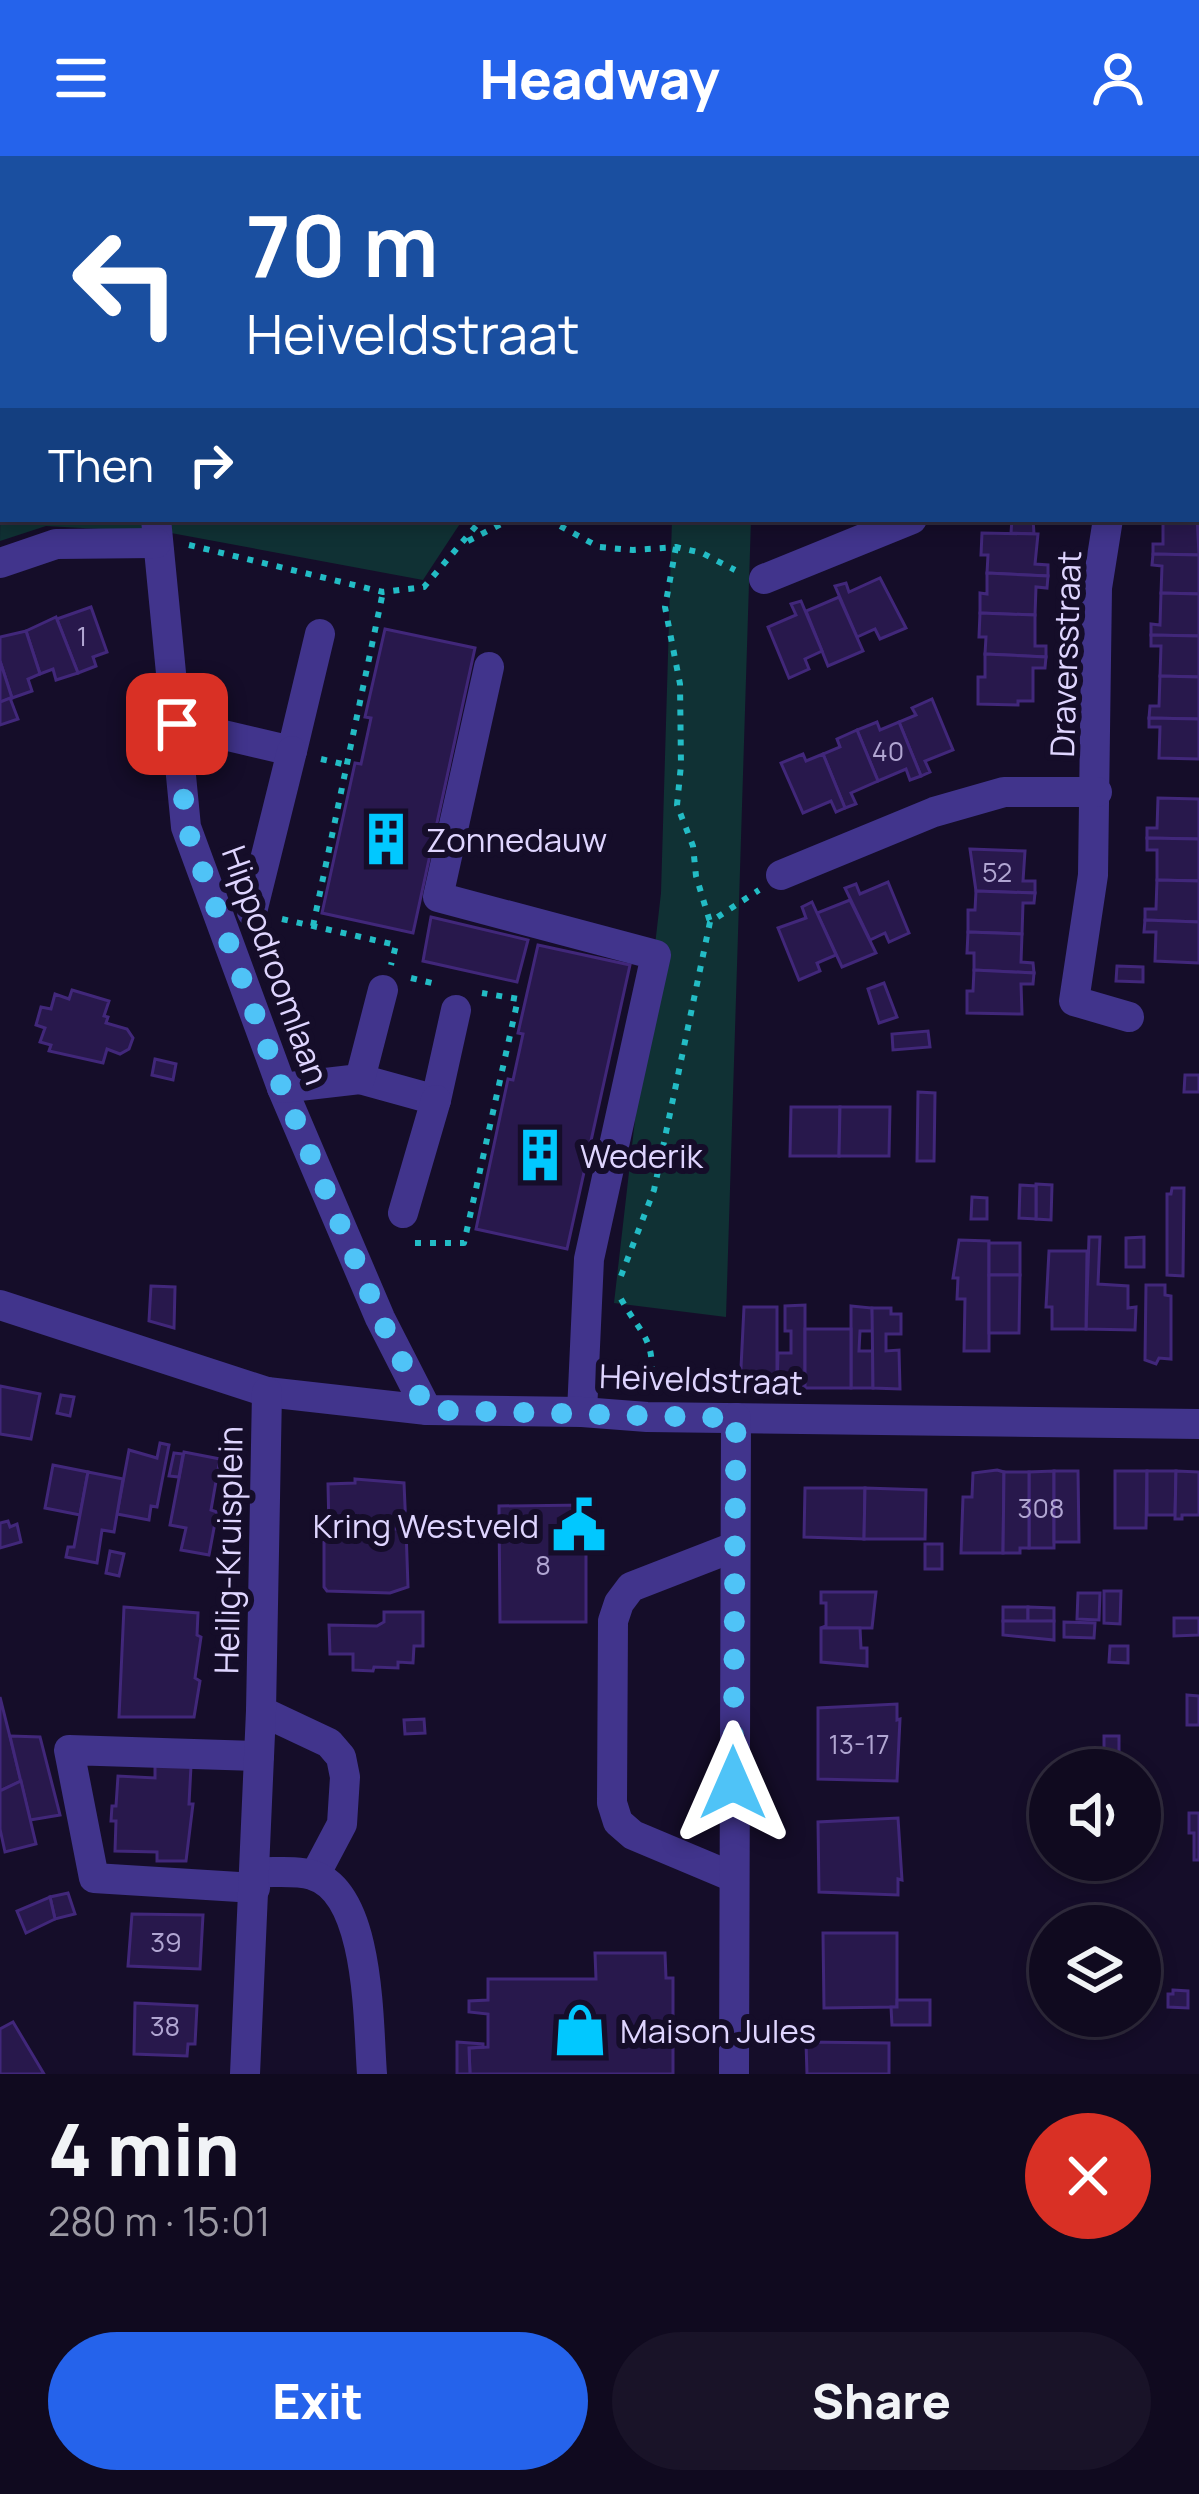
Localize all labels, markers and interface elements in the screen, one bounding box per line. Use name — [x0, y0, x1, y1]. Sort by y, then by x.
text: Headway — [479, 41, 720, 115]
icon: menu — [48, 45, 114, 111]
icon: person — [1085, 45, 1151, 111]
text: 70 m — [246, 187, 438, 302]
icon: left — [48, 204, 204, 360]
text: Heiveldstraat — [246, 296, 580, 370]
icon: right — [178, 432, 244, 498]
text: Then — [48, 434, 154, 496]
street label: Draversstraat — [1039, 550, 1091, 758]
house number: 1 — [77, 617, 87, 654]
pin — [126, 673, 228, 775]
icon: arrive — [144, 691, 210, 757]
house number: 40 — [872, 732, 904, 769]
building icon: Zonnedauw — [357, 810, 415, 868]
place label: Zonnedauw — [426, 817, 607, 862]
street label: Hippodroomlaan — [212, 839, 340, 1091]
house number: 52 — [982, 853, 1012, 890]
building icon: Wederik — [511, 1126, 569, 1184]
place label: Wederik — [580, 1133, 705, 1178]
street label: Heiveldstraat — [598, 1353, 804, 1405]
street label: Heilig-Kruisplein — [203, 1425, 253, 1675]
house number: 308 — [1017, 1489, 1065, 1526]
public building icon: Kring Westveld — [550, 1496, 608, 1554]
place label: Kring Westveld — [313, 1503, 539, 1548]
house number: 8 — [535, 1546, 551, 1583]
position arrow — [670, 1720, 796, 1846]
house number: 13-17 — [829, 1725, 889, 1762]
map controls — [1029, 1749, 1161, 2037]
button: sound — [1029, 1749, 1161, 1881]
button: layers — [1029, 1905, 1161, 2037]
house number: 39 — [150, 1923, 182, 1960]
shop icon: Maison Jules — [551, 2001, 609, 2059]
house number: 38 — [150, 2007, 180, 2044]
place label: Maison Jules — [620, 2008, 816, 2053]
text: 4 min — [48, 2099, 240, 2198]
button: close — [1025, 2113, 1151, 2239]
text: 280 m · 15:01 — [48, 2194, 270, 2248]
button: Exit — [48, 2332, 588, 2470]
button: Share — [612, 2332, 1151, 2470]

